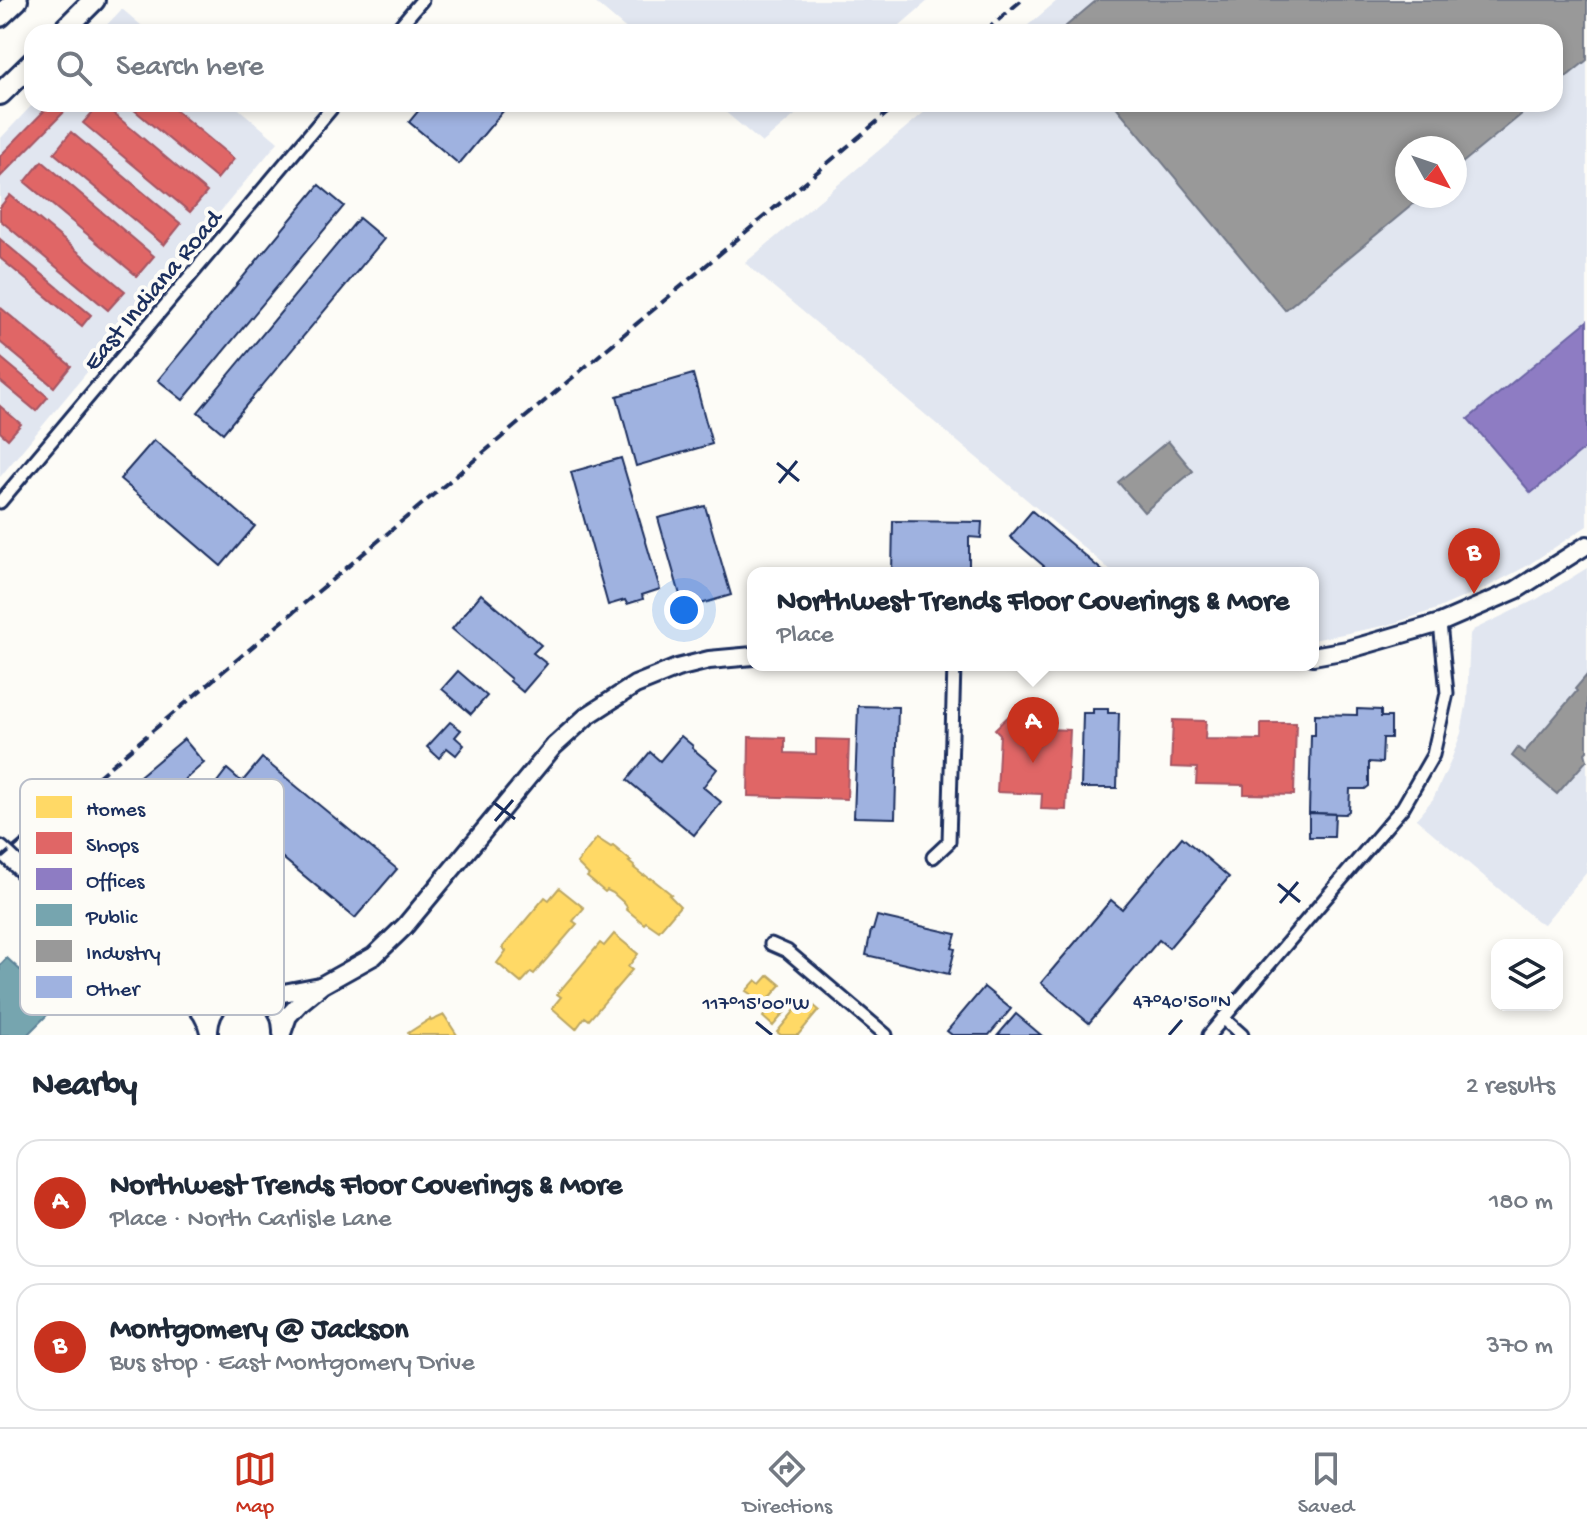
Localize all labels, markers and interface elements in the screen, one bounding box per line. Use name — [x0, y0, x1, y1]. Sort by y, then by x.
search box — [24, 24, 1563, 112]
icon: search — [52, 46, 96, 90]
text: Search here — [116, 51, 264, 86]
north arrow — [1395, 136, 1467, 208]
street label: East Indiana Road — [78, 204, 232, 379]
pin: B — [1448, 528, 1500, 594]
popup — [747, 567, 1319, 671]
text: Northwest Trends Floor Coverings & More — [777, 586, 1289, 621]
your location — [664, 590, 704, 630]
text: Place — [777, 621, 834, 652]
pin: A — [1007, 697, 1059, 763]
legend — [20, 779, 284, 1015]
text: Homes — [86, 798, 146, 824]
text: Shops — [86, 834, 139, 860]
text: Offices — [86, 870, 145, 896]
text: Public — [85, 906, 139, 932]
map controls — [1491, 939, 1563, 1011]
button: layers — [1491, 939, 1563, 1011]
text: Industry — [86, 942, 161, 968]
text: Other — [86, 978, 141, 1004]
text: 47°40'50"N — [1133, 992, 1231, 1015]
text: 117°15'00"W — [701, 994, 810, 1017]
text: Nearby — [32, 1067, 137, 1107]
text: 2 results — [1466, 1072, 1555, 1103]
text: Northwest Trends Floor Coverings & More — [110, 1170, 622, 1205]
text: A — [52, 1188, 68, 1219]
text: 180 m — [1489, 1188, 1553, 1219]
text: Place · North Carlisle Lane — [110, 1205, 391, 1236]
text: Montgomery @ Jackson — [110, 1314, 409, 1349]
text: B — [53, 1332, 67, 1363]
text: 370 m — [1487, 1332, 1553, 1363]
text: Bus stop · East Montgomery Drive — [110, 1349, 475, 1380]
tab: Map — [233, 1447, 277, 1521]
tab: Directions — [743, 1447, 832, 1521]
tab: Saved — [1298, 1447, 1354, 1521]

